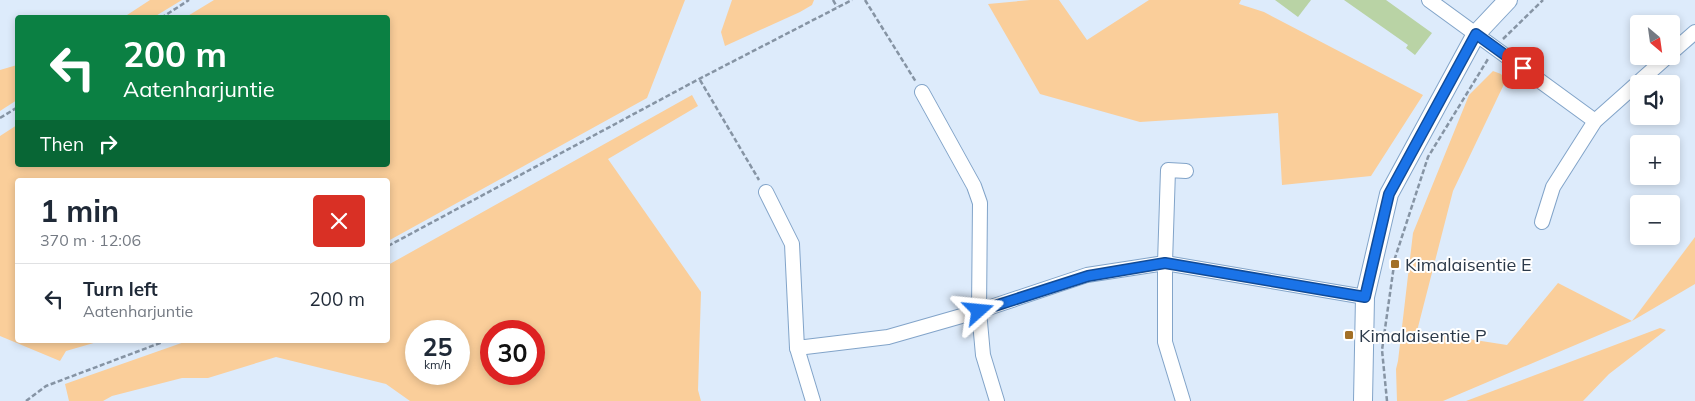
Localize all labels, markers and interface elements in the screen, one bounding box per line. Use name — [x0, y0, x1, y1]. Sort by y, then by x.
north arrow — [1630, 15, 1680, 65]
map controls — [1630, 15, 1680, 245]
text: 200 m — [123, 32, 227, 76]
icon: left — [40, 35, 105, 100]
pin — [1502, 47, 1544, 89]
icon: arrive — [1509, 54, 1537, 82]
text: Aatenharjuntie — [123, 75, 275, 103]
button: sound — [1630, 75, 1680, 125]
icon: right — [94, 130, 122, 158]
text: Then — [40, 132, 84, 156]
button: + — [1630, 135, 1680, 185]
text: 1 min — [40, 192, 119, 230]
button: close — [313, 195, 365, 247]
button: − — [1630, 195, 1680, 245]
text: 370 m · 12:06 — [40, 230, 141, 250]
place label: Kimalaisentie E — [1405, 253, 1532, 276]
marker: Kimalaisentie E — [1389, 258, 1401, 270]
text: Turn left — [83, 277, 158, 301]
position arrow — [952, 284, 1004, 336]
icon: left — [40, 285, 68, 313]
text: 200 m — [309, 287, 365, 311]
text: Aatenharjuntie — [83, 301, 193, 321]
speed limit sign: 30 — [480, 320, 545, 385]
place label: Kimalaisentie P — [1359, 324, 1487, 347]
marker: Kimalaisentie P — [1343, 329, 1355, 341]
text: 25 — [422, 331, 453, 362]
text: km/h — [424, 357, 451, 372]

